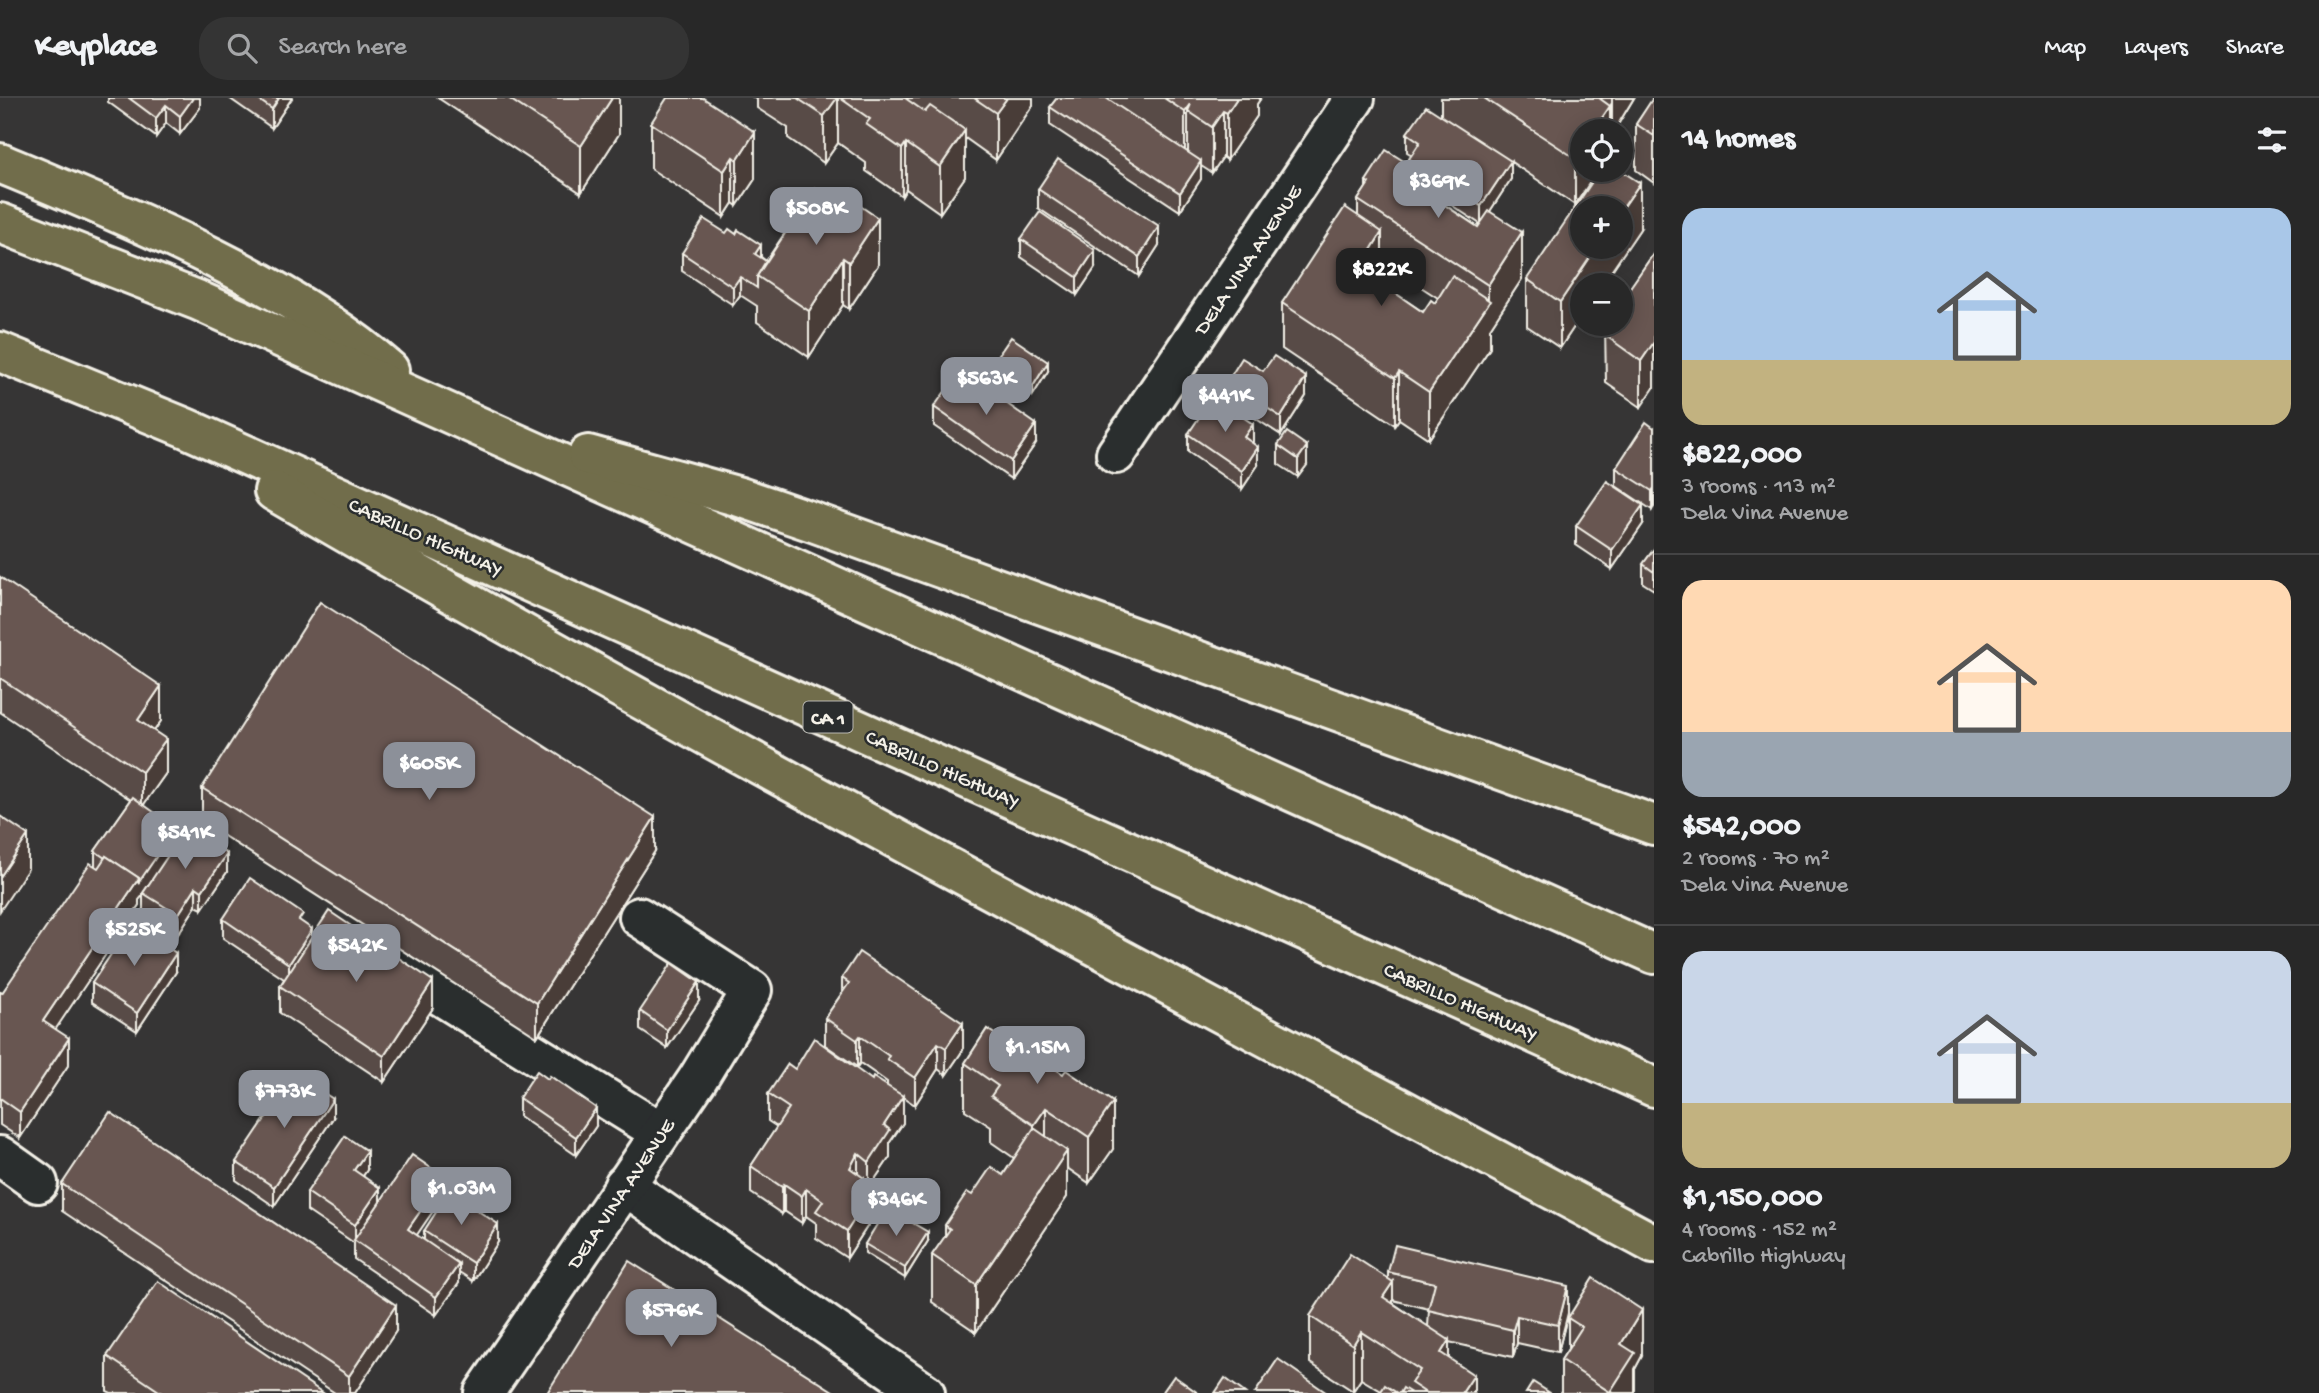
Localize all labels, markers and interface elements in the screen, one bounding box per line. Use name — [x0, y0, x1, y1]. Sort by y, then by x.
search box — [199, 17, 689, 80]
text: Keyplace — [35, 29, 157, 67]
icon: search — [223, 29, 261, 67]
text: Search here — [279, 33, 407, 64]
text: Map — [2044, 34, 2086, 63]
text: Layers — [2124, 34, 2188, 63]
text: Share — [2226, 34, 2284, 63]
map controls — [1570, 119, 1633, 336]
button: locate — [1570, 119, 1633, 182]
icon: filters — [2253, 121, 2291, 159]
text: 14 homes — [1682, 123, 1795, 158]
pin: $369K — [1389, 160, 1487, 220]
text: $369K — [1409, 169, 1467, 196]
street label: DELA VINA AVENUE — [1189, 180, 1310, 342]
pin: $508K — [767, 188, 865, 247]
text: $508K — [786, 196, 846, 223]
button: + — [1570, 196, 1633, 259]
pin: $822K — [1332, 248, 1430, 308]
icon: home — [1924, 253, 2050, 379]
text: $822K — [1352, 257, 1410, 284]
button: − — [1570, 273, 1633, 336]
pin: $563K — [937, 358, 1035, 417]
text: $563K — [957, 366, 1015, 393]
pin: $441K — [1176, 374, 1274, 434]
text: $441K — [1198, 383, 1252, 410]
text: $822,000 — [1682, 439, 1802, 474]
text: 3 rooms · 113 m² — [1682, 474, 1836, 501]
street label: CABRILLO HIGHWAY — [344, 494, 505, 584]
text: Dela Vina Avenue — [1682, 501, 1848, 528]
icon: home — [1924, 625, 2050, 751]
road number: CA 1 — [804, 702, 852, 732]
street label: CABRILLO HIGHWAY — [861, 726, 1022, 816]
pin: $605K — [380, 742, 478, 802]
text: $605K — [399, 751, 459, 778]
text: $542,000 — [1682, 811, 1801, 846]
pin: $541K — [136, 812, 234, 871]
text: $541K — [157, 820, 213, 847]
text: 2 rooms · 70 m² — [1682, 846, 1830, 873]
text: Dela Vina Avenue — [1682, 873, 1848, 900]
pin: $525K — [85, 908, 183, 968]
text: $525K — [105, 917, 163, 944]
pin: $542K — [307, 924, 405, 984]
text: $542K — [327, 933, 385, 960]
street label: CABRILLO HIGHWAY — [1379, 959, 1540, 1049]
icon: home — [1924, 996, 2050, 1122]
pin: $1.15M — [980, 1026, 1094, 1086]
text: $1.15M — [1005, 1035, 1069, 1062]
pin: $773K — [235, 1070, 333, 1130]
text: $773K — [255, 1079, 313, 1106]
street label: DELA VINA AVENUE — [562, 1114, 683, 1276]
pin: $1.03M — [404, 1168, 518, 1227]
text: $1.03M — [427, 1176, 495, 1203]
pin: $346K — [847, 1178, 945, 1238]
text: $1,150,000 — [1682, 1182, 1822, 1217]
text: $346K — [867, 1187, 925, 1214]
text: 4 rooms · 152 m² — [1682, 1217, 1837, 1244]
text: Cabrillo Highway — [1682, 1244, 1845, 1271]
pin: $576K — [622, 1290, 720, 1349]
text: $576K — [642, 1298, 700, 1325]

